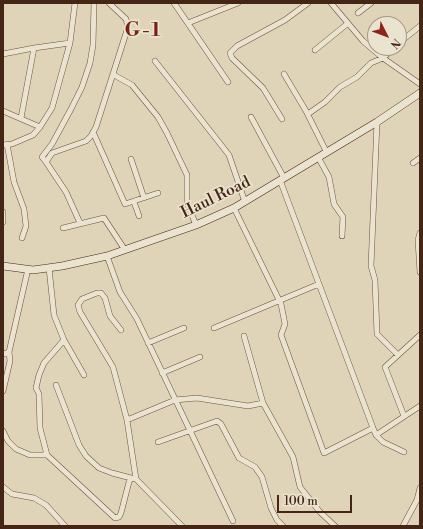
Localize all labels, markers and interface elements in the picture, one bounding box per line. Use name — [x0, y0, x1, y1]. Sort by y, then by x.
north arrow — [367, 16, 407, 56]
district label: G-1 — [124, 19, 162, 43]
text: N — [387, 35, 403, 51]
street label: Haul Road — [178, 173, 254, 223]
scale bar — [279, 487, 354, 513]
text: 100 m — [284, 494, 318, 509]

